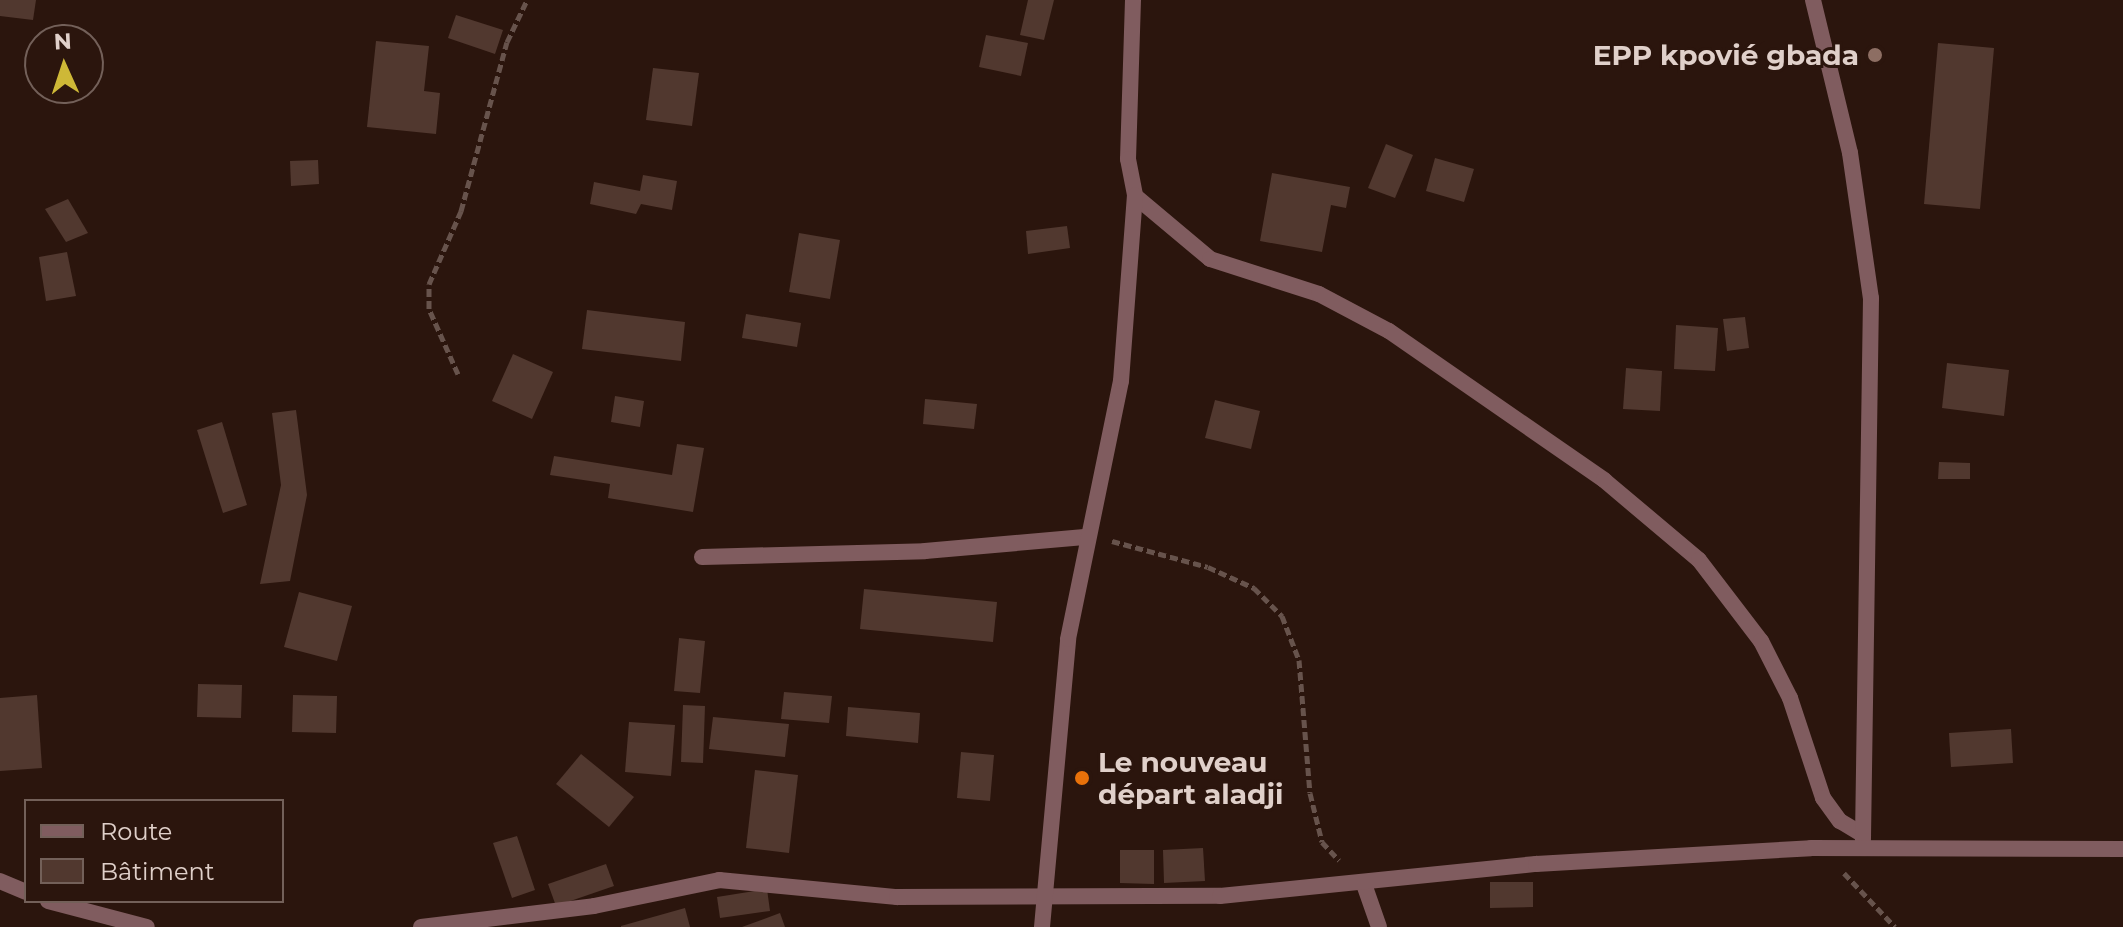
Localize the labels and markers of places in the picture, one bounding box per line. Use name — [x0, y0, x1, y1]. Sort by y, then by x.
place label: EPP kpovié gbada — [1593, 38, 1859, 72]
marker: EPP kpovié gbada — [1866, 46, 1884, 64]
place label: Le nouveau départ aladji — [1098, 745, 1283, 811]
marker: Le nouveau départ aladji — [1073, 769, 1091, 787]

